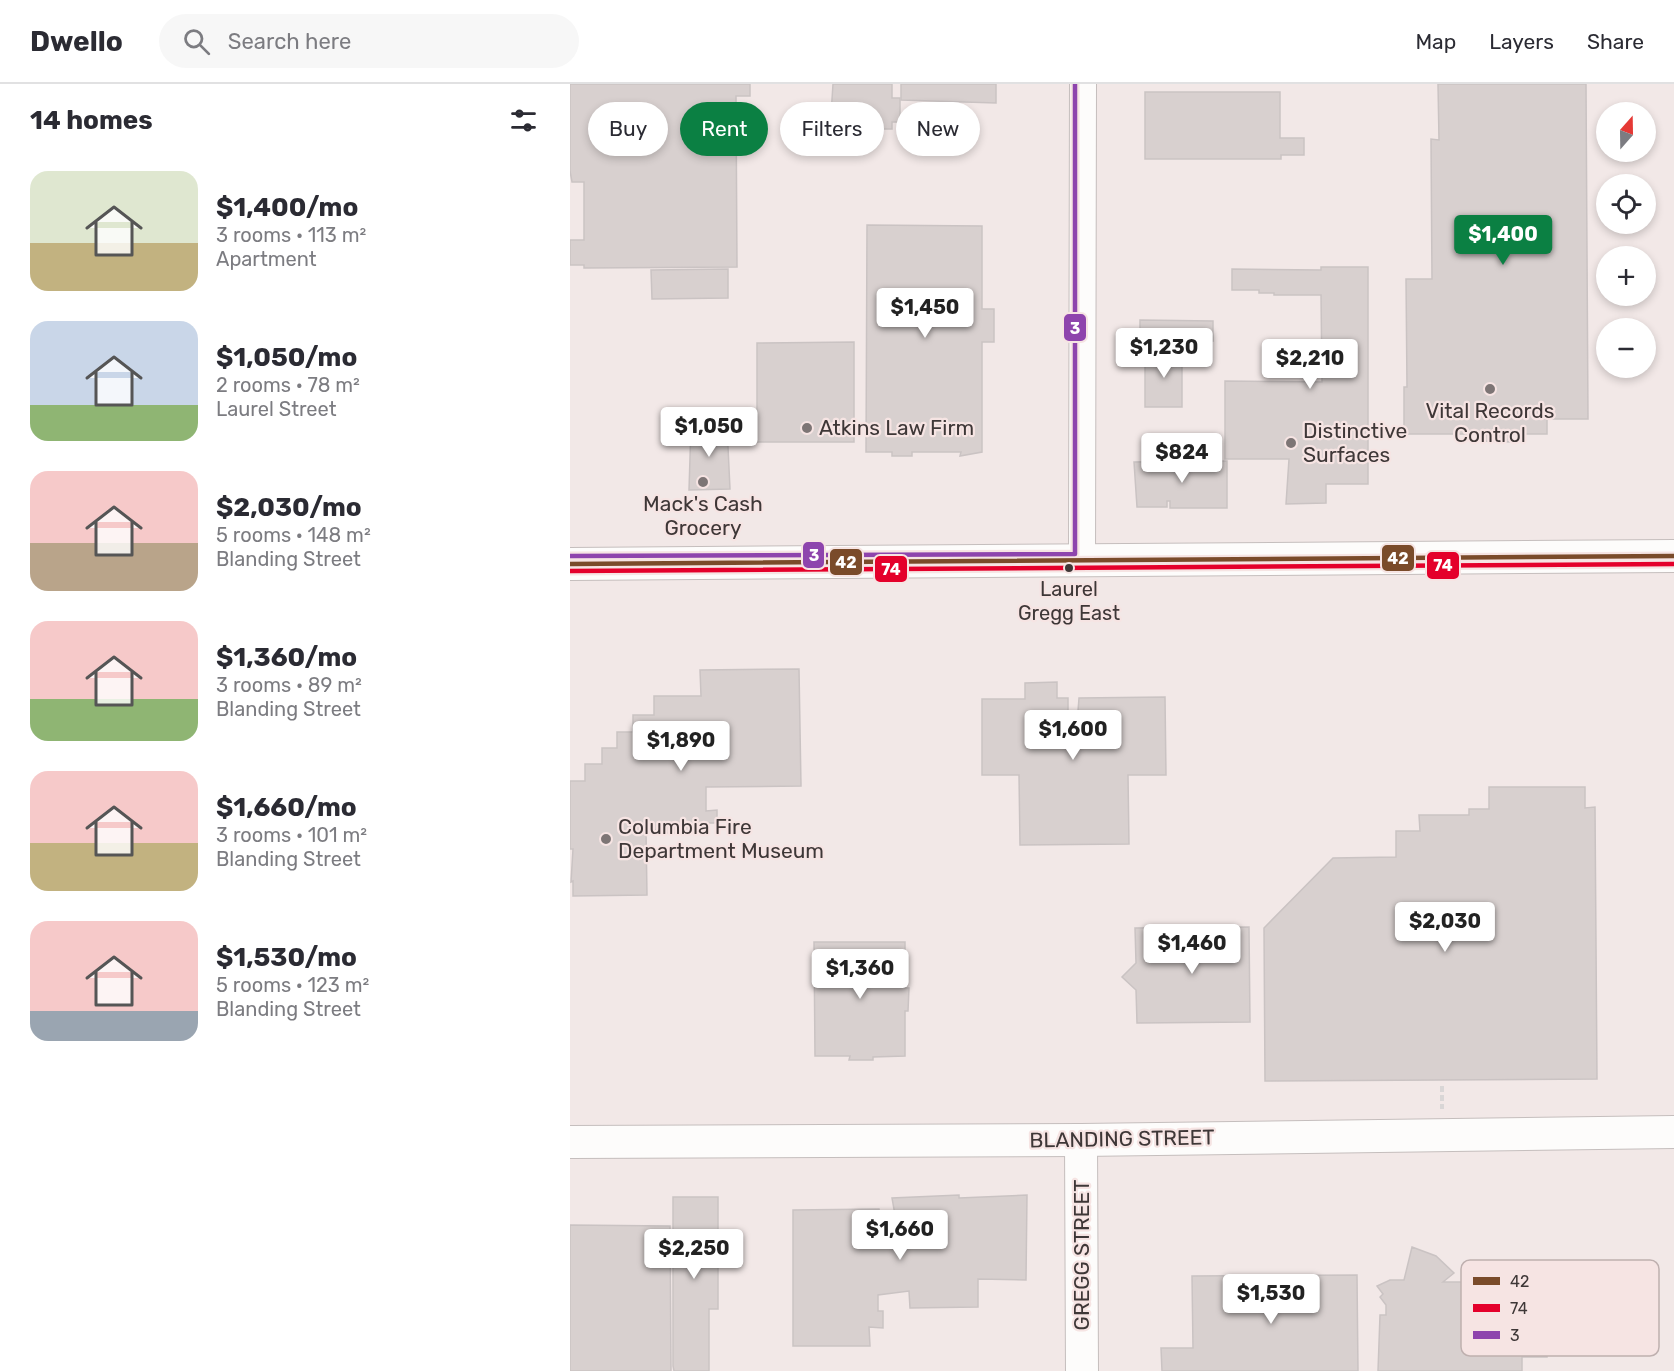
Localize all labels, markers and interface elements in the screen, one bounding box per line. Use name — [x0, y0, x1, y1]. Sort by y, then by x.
search box — [159, 14, 579, 68]
text: Dwello — [30, 25, 123, 58]
icon: search — [180, 25, 213, 58]
text: Search here — [228, 28, 351, 55]
text: Map — [1415, 29, 1456, 54]
text: Layers — [1489, 29, 1554, 54]
text: Share — [1587, 29, 1644, 54]
chip: Buy — [588, 102, 668, 156]
chip: Rent — [680, 102, 768, 156]
chip: Filters — [780, 102, 884, 156]
chip: New — [896, 102, 980, 156]
north arrow — [1596, 102, 1656, 162]
map controls — [1596, 102, 1656, 378]
icon: filters — [507, 104, 540, 137]
text: 14 homes — [30, 105, 153, 136]
button: locate — [1596, 174, 1656, 234]
text: $1,400/mo — [216, 192, 358, 223]
icon: home — [78, 195, 150, 267]
pin: $1,400 — [1454, 215, 1552, 266]
text: $1,400 — [1468, 222, 1538, 246]
text: 3 rooms · 113 m² — [216, 223, 366, 247]
button: + — [1596, 246, 1656, 306]
text: Apartment — [216, 247, 317, 271]
pin: $1,450 — [876, 288, 974, 339]
text: $1,450 — [891, 295, 959, 319]
line badge: 3 — [1063, 313, 1087, 342]
button: − — [1596, 318, 1656, 378]
text: 3 — [1070, 319, 1080, 338]
pin: $1,230 — [1115, 328, 1213, 379]
text: $1,230 — [1130, 335, 1198, 359]
pin: $2,210 — [1261, 339, 1359, 390]
text: $1,050/mo — [216, 342, 357, 373]
icon: home — [78, 345, 150, 417]
text: $2,210 — [1276, 346, 1344, 370]
text: 2 rooms · 78 m² — [216, 373, 360, 397]
marker: Vital Records Control — [1483, 382, 1497, 396]
text: Laurel Street — [216, 397, 337, 421]
place label: Vital Records Control — [1426, 398, 1554, 447]
pin: $1,050 — [660, 407, 758, 458]
text: $1,050 — [675, 414, 743, 438]
place label: Atkins Law Firm — [819, 415, 974, 440]
place label: Distinctive Surfaces — [1303, 418, 1407, 467]
marker: Atkins Law Firm — [800, 421, 814, 435]
pin: $824 — [1146, 433, 1218, 484]
marker: Distinctive Surfaces — [1284, 436, 1298, 450]
text: $824 — [1155, 440, 1209, 464]
marker: Mack's Cash Grocery — [696, 475, 710, 489]
place label: Mack's Cash Grocery — [643, 491, 763, 540]
text: $2,030/mo — [216, 492, 362, 523]
icon: home — [78, 495, 150, 567]
text: 5 rooms · 148 m² — [216, 523, 371, 547]
line badge: 3 — [802, 541, 825, 569]
line badge: 42 — [1381, 544, 1415, 572]
text: 3 — [809, 546, 819, 565]
text: Blanding Street — [216, 547, 361, 571]
line badge: 42 — [829, 548, 863, 576]
text: 42 — [1387, 549, 1409, 568]
line badge: 74 — [1426, 551, 1460, 580]
text: 42 — [835, 553, 857, 572]
line badge: 74 — [874, 555, 908, 583]
text: 74 — [1433, 556, 1453, 575]
text: 74 — [881, 560, 901, 579]
marker: Laurel Gregg East — [1063, 562, 1075, 574]
place label: Laurel Gregg East — [1018, 577, 1120, 625]
text: $1,360/mo — [216, 642, 357, 673]
icon: home — [78, 645, 150, 717]
text: 3 rooms · 89 m² — [216, 673, 362, 697]
text: Blanding Street — [216, 697, 361, 721]
pin: $1,600 — [1024, 710, 1122, 761]
text: $1,600 — [1039, 717, 1107, 741]
pin: $1,890 — [632, 721, 730, 772]
text: $1,890 — [647, 728, 715, 752]
text: $1,660/mo — [216, 792, 357, 823]
icon: home — [78, 795, 150, 867]
place label: Columbia Fire Department Museum — [618, 814, 824, 863]
text: 3 rooms · 101 m² — [216, 823, 367, 847]
marker: Columbia Fire Department Museum — [599, 832, 613, 846]
text: Blanding Street — [216, 847, 361, 871]
pin: $2,030 — [1396, 902, 1494, 953]
text: $2,030 — [1409, 909, 1481, 933]
pin: $1,460 — [1143, 924, 1241, 975]
text: $1,460 — [1158, 931, 1227, 955]
text: $1,530/mo — [216, 942, 357, 973]
icon: home — [78, 945, 150, 1017]
pin: $1,360 — [811, 949, 909, 1000]
text: $1,360 — [826, 956, 894, 980]
text: 5 rooms · 123 m² — [216, 973, 369, 997]
text: Blanding Street — [216, 997, 361, 1021]
street label: BLANDING STREET — [1029, 1124, 1215, 1153]
street label: GREGG STREET — [1069, 1180, 1094, 1330]
pin: $1,660 — [851, 1210, 949, 1261]
text: $1,660 — [866, 1217, 934, 1241]
pin: $2,250 — [645, 1229, 743, 1280]
text: $2,250 — [658, 1236, 730, 1260]
legend — [1461, 1260, 1659, 1356]
text: 42 — [1510, 1272, 1529, 1291]
pin: $1,530 — [1222, 1274, 1320, 1325]
text: $1,530 — [1237, 1281, 1305, 1305]
text: 74 — [1510, 1299, 1528, 1318]
text: 3 — [1510, 1326, 1520, 1345]

